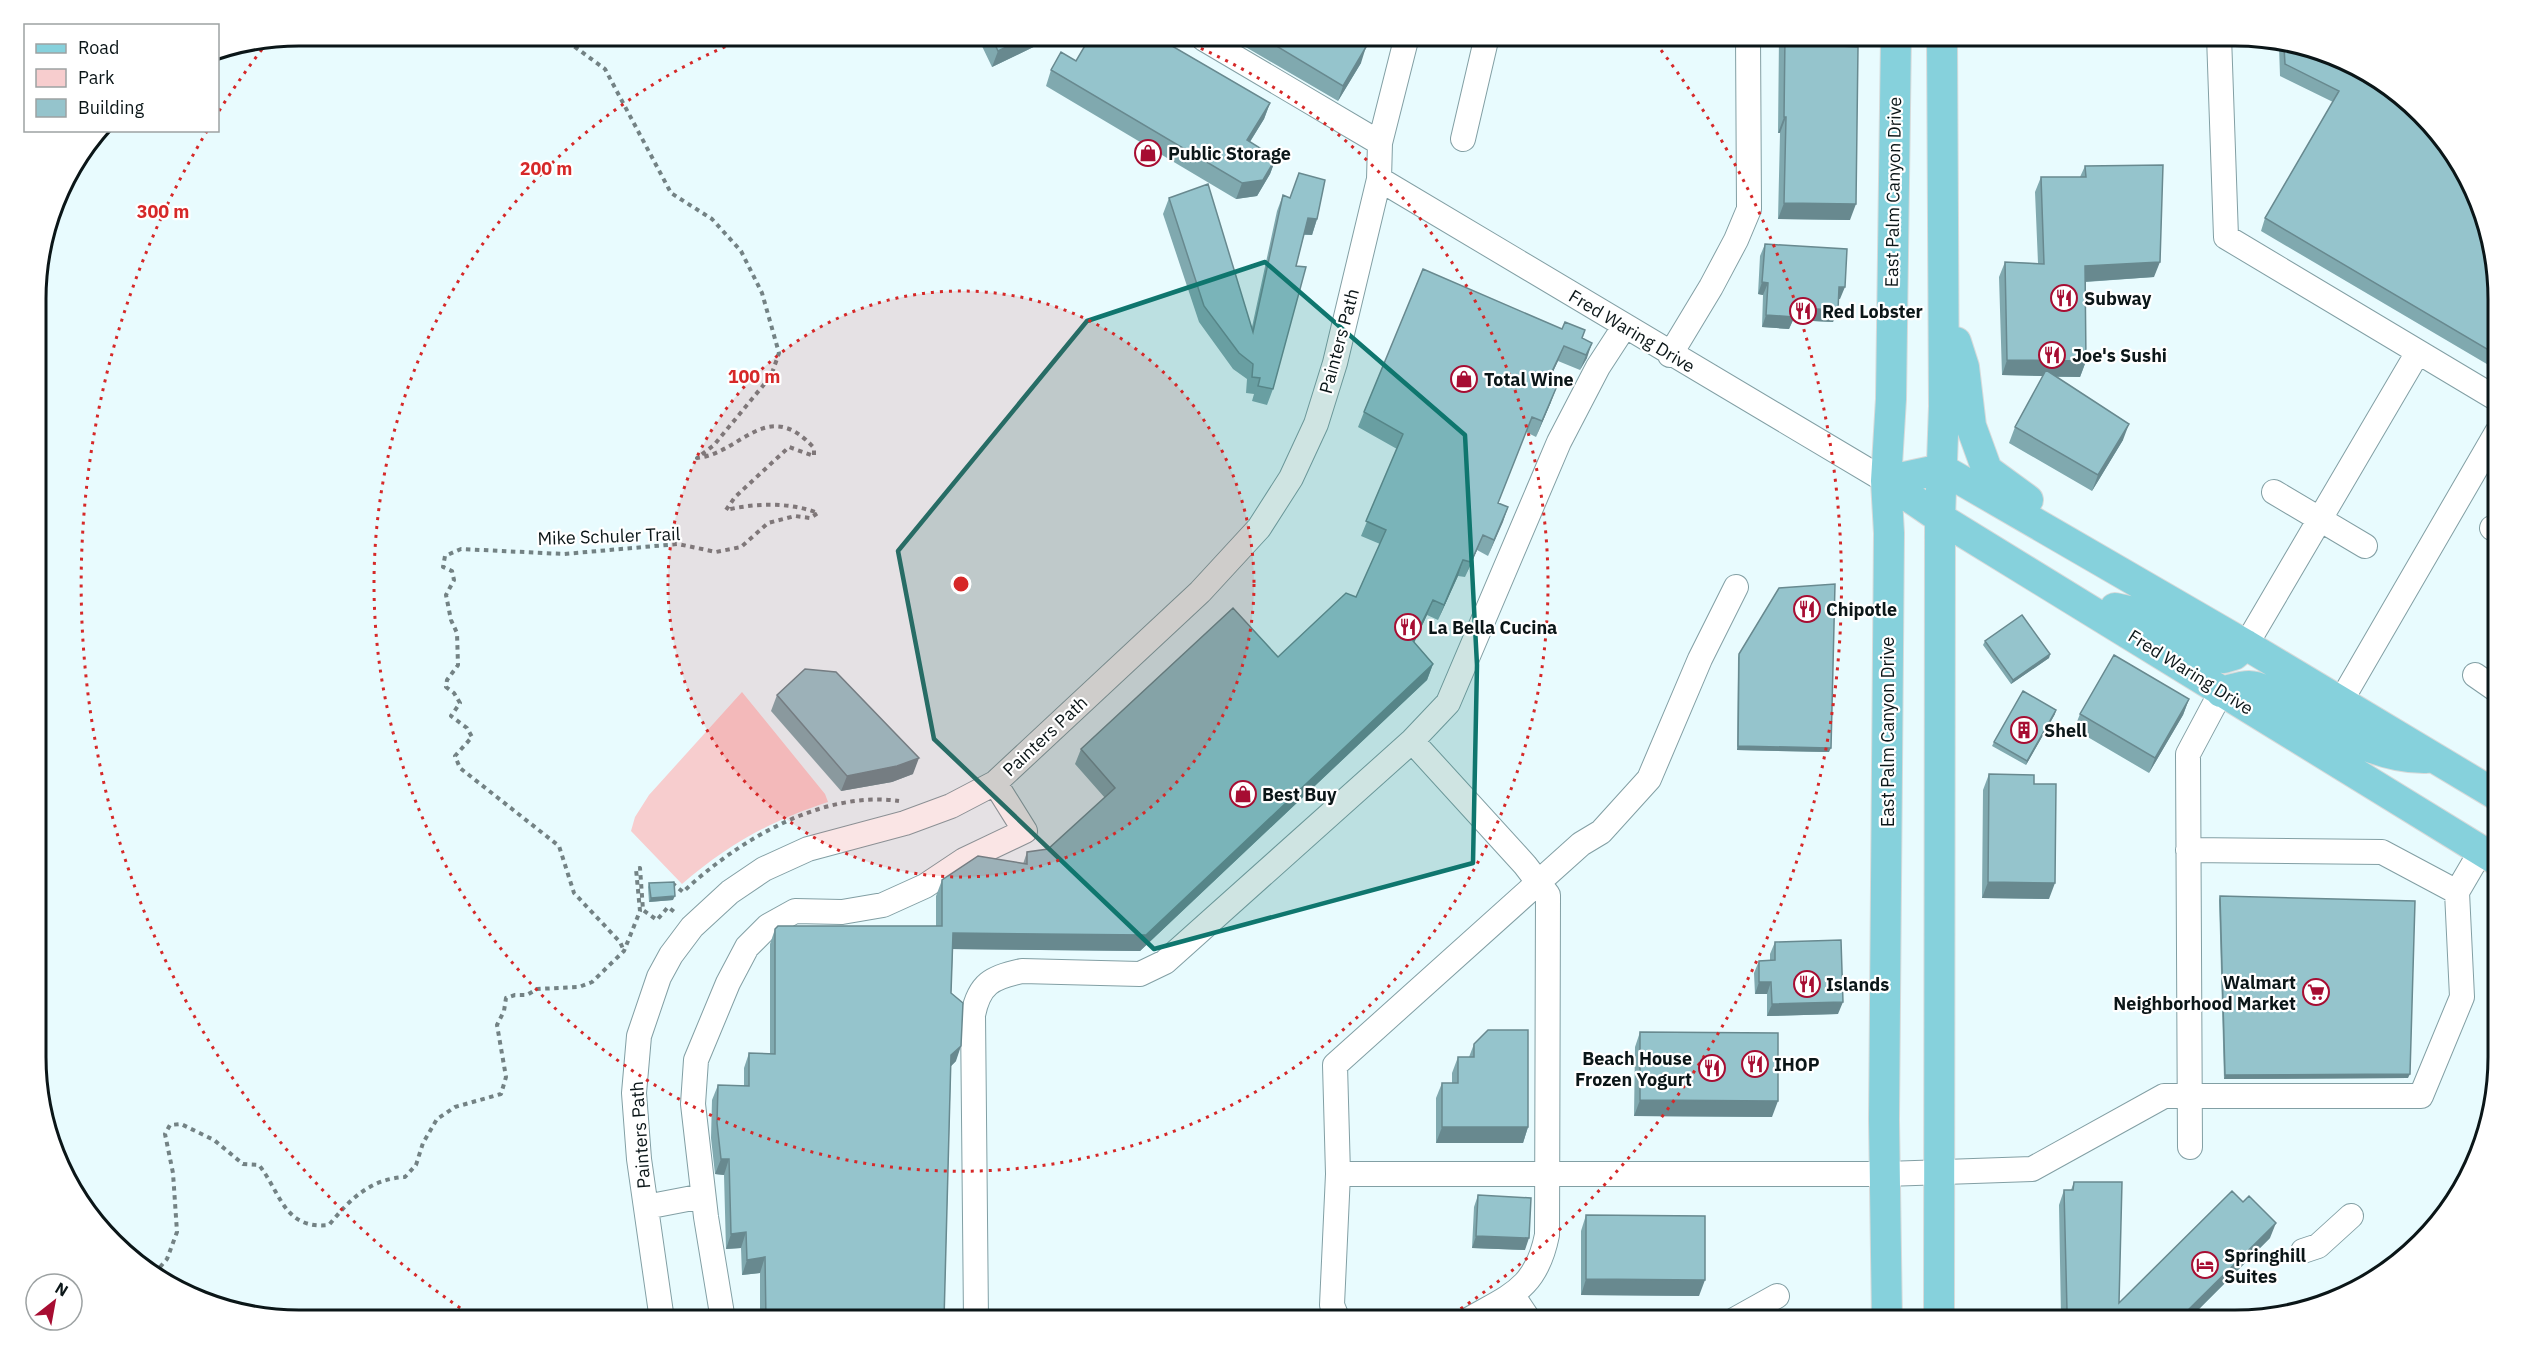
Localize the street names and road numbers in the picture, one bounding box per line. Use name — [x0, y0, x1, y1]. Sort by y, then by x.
street label: East Palm Canyon Drive — [1880, 96, 1906, 287]
street label: Fred Waring Drive — [1565, 284, 1699, 378]
street label: Painters Path — [1314, 286, 1364, 396]
street label: Mike Schuler Trail — [537, 522, 681, 550]
street label: Fred Waring Drive — [2124, 624, 2258, 720]
street label: East Palm Canyon Drive — [1876, 637, 1899, 827]
street label: Painters Path — [998, 691, 1092, 781]
street label: Painters Path — [625, 1080, 655, 1190]

